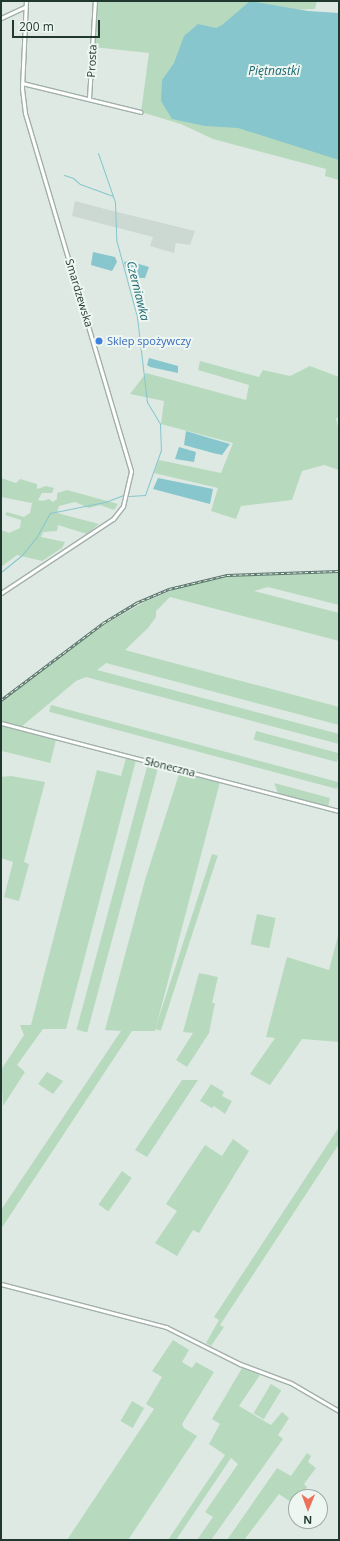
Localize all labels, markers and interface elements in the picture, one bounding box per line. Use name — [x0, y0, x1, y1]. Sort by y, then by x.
scale bar — [14, 12, 102, 38]
text: 200 m — [19, 18, 54, 35]
street label: Prosta — [85, 44, 99, 78]
water label: Piętnastki — [248, 64, 300, 78]
street label: Smardzewska — [62, 257, 96, 329]
water label: Czerniawka — [124, 260, 152, 322]
place label: Sklep spożywczy — [107, 334, 191, 348]
marker: Sklep spożywczy — [94, 336, 104, 346]
street label: Słoneczna — [143, 754, 197, 780]
north arrow — [288, 1489, 328, 1529]
text: N — [303, 1513, 312, 1528]

